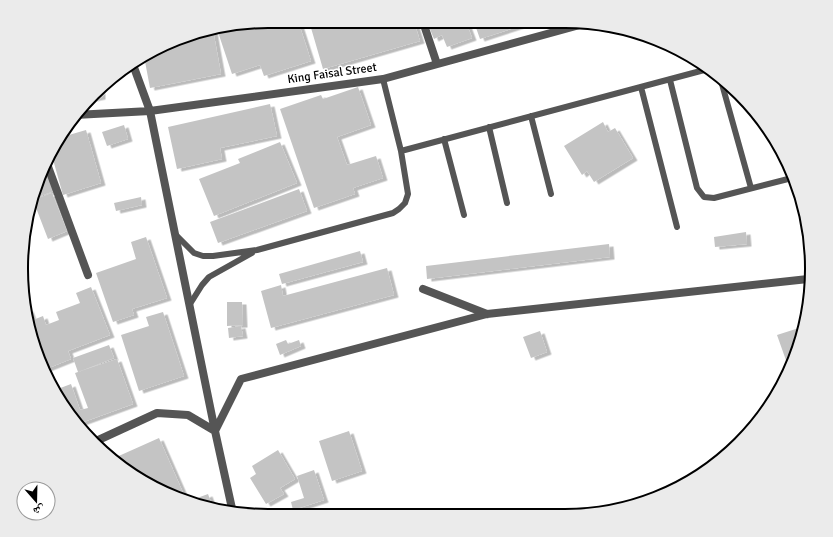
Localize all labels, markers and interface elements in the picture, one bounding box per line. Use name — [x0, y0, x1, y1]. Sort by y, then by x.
street label: King Faisal Street — [287, 60, 378, 87]
north arrow — [16, 481, 56, 521]
text: ش — [31, 501, 47, 518]

